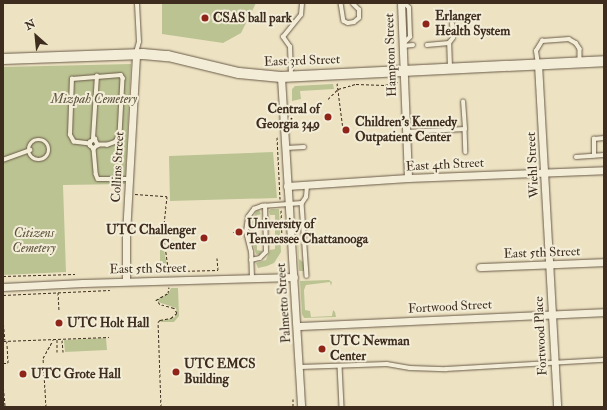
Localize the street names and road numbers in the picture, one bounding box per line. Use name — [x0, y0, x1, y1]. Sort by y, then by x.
street label: Hampton Street — [382, 13, 400, 97]
street label: East 3rd Street — [264, 52, 340, 70]
street label: Collins Street — [108, 131, 128, 203]
street label: Wiehl Street — [523, 131, 543, 199]
street label: East 4th Street — [406, 155, 484, 175]
street label: East 5th Street — [503, 244, 581, 262]
street label: East 5th Street — [109, 261, 187, 277]
street label: Palmetto Street — [273, 262, 295, 344]
street label: Fortwood Place — [531, 296, 551, 376]
street label: Fortwood Street — [408, 297, 492, 317]

